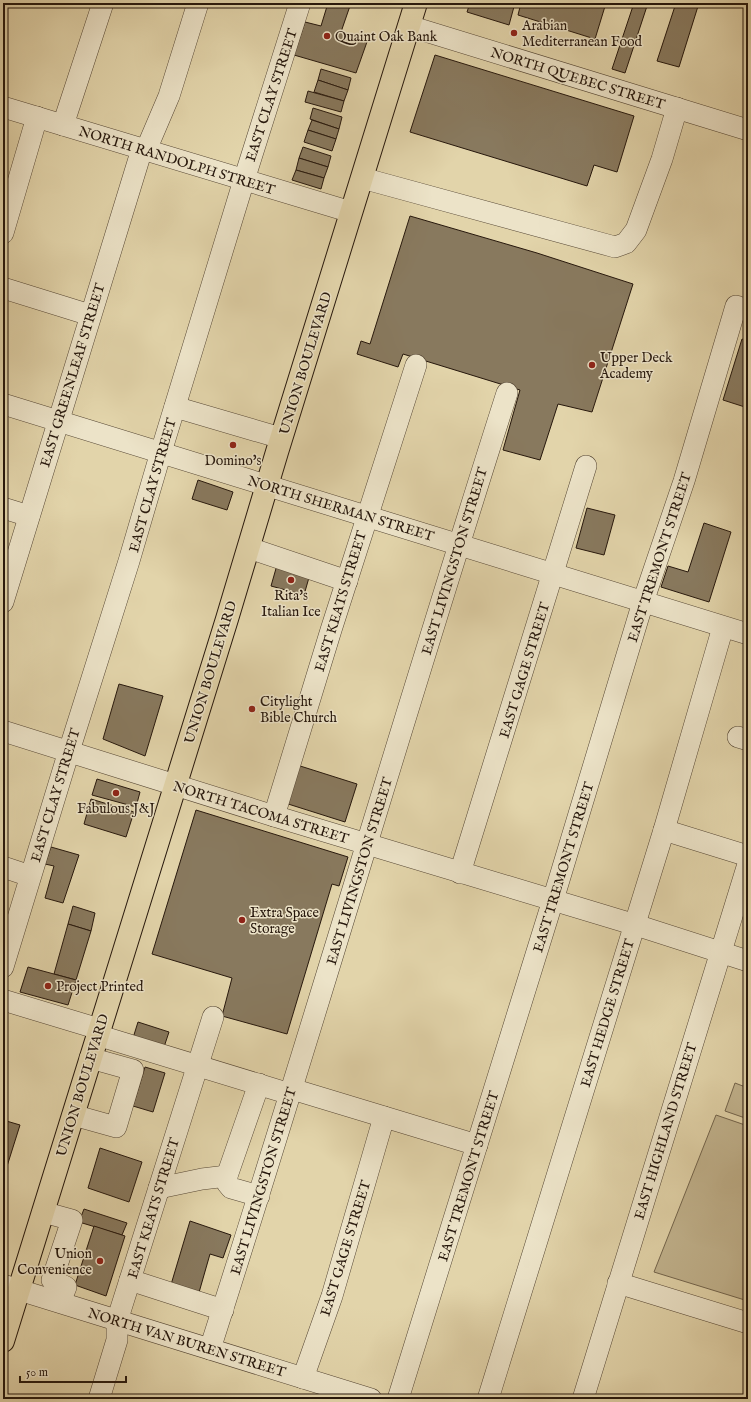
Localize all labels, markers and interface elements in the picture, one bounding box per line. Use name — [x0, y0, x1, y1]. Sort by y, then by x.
place label: Arabian Mediterranean Food — [521, 17, 643, 51]
street label: EAST CLAY STREET — [242, 26, 302, 164]
place label: Quaint Oak Bank — [335, 28, 438, 46]
marker: Arabian Mediterranean Food — [509, 28, 519, 38]
marker: Quaint Oak Bank — [322, 31, 332, 41]
street label: NORTH QUEBEC STREET — [488, 44, 668, 114]
street label: NORTH RANDOLPH STREET — [76, 122, 278, 200]
street label: EAST GREENLEAF STREET — [36, 280, 110, 469]
street label: UNION BOULEVARD — [276, 290, 336, 437]
place label: Upper Deck Academy — [599, 349, 673, 383]
marker: Upper Deck Academy — [587, 360, 597, 370]
street label: EAST CLAY STREET — [125, 415, 181, 555]
marker: Domino's — [228, 440, 238, 450]
place label: Domino's — [204, 452, 262, 470]
street label: EAST LIVINGSTON STREET — [418, 465, 492, 657]
street label: EAST TREMONT STREET — [624, 469, 696, 644]
street label: NORTH SHERMAN STREET — [245, 472, 437, 546]
street label: EAST KEATS STREET — [311, 528, 371, 674]
marker: Rita's Italian Ice — [286, 575, 296, 585]
place label: Rita's Italian Ice — [261, 587, 321, 621]
street label: UNION BOULEVARD — [181, 599, 241, 746]
street label: EAST GAGE STREET — [496, 599, 554, 741]
place label: Citylight Bible Church — [260, 693, 337, 727]
marker: Citylight Bible Church — [247, 704, 257, 714]
street label: EAST CLAY STREET — [27, 725, 85, 864]
street label: EAST LIVINGSTON STREET — [323, 775, 397, 967]
street label: NORTH TACOMA STREET — [171, 778, 352, 849]
street label: EAST TREMONT STREET — [529, 779, 599, 955]
marker: Fabulous J&J — [111, 788, 121, 798]
place label: Fabulous J&J — [77, 800, 155, 818]
place label: Extra Space Storage — [250, 904, 319, 938]
marker: Extra Space Storage — [237, 915, 247, 925]
street label: EAST HEDGE STREET — [577, 936, 639, 1090]
place label: Project Printed — [56, 978, 144, 996]
marker: Project Printed — [43, 981, 53, 991]
street label: UNION BOULEVARD — [53, 1012, 113, 1159]
street label: EAST HIGHLAND STREET — [630, 1040, 702, 1222]
street label: EAST LIVINGSTON STREET — [227, 1085, 301, 1277]
street label: EAST TREMONT STREET — [434, 1088, 504, 1264]
street label: EAST KEATS STREET — [124, 1135, 184, 1281]
street label: EAST GAGE STREET — [317, 1177, 375, 1319]
place label: Union Convenience — [17, 1245, 93, 1279]
marker: Union Convenience — [95, 1256, 105, 1266]
street label: NORTH VAN BUREN STREET — [86, 1304, 289, 1382]
scale bar — [20, 1358, 126, 1384]
text: 50 m — [26, 1365, 48, 1380]

